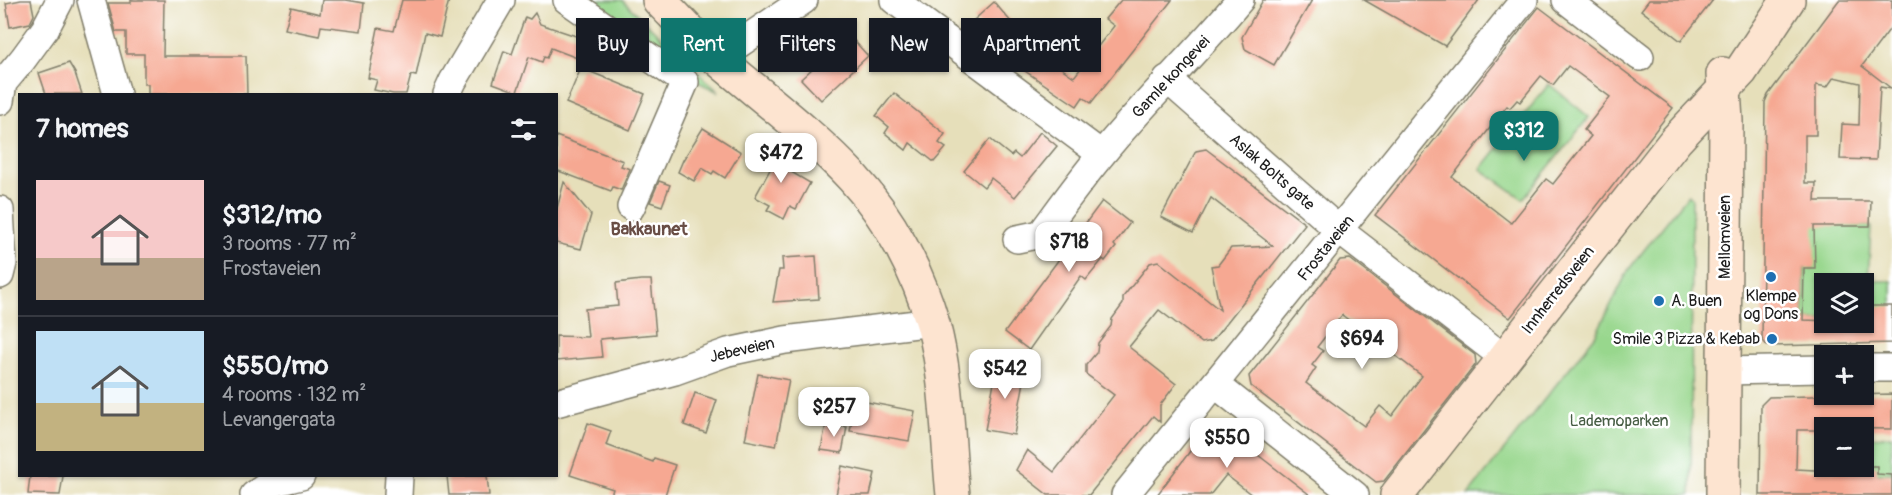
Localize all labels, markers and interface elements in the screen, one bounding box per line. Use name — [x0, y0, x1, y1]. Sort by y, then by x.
chip: Buy — [576, 18, 649, 72]
chip: Rent — [661, 18, 746, 72]
chip: Filters — [758, 18, 857, 72]
chip: New — [869, 18, 949, 72]
chip: Apartment — [961, 18, 1101, 72]
street label: Gamle kongevei — [1128, 32, 1214, 122]
pin: $312 — [1488, 111, 1560, 162]
text: 7 homes — [36, 113, 128, 145]
icon: filters — [507, 113, 540, 146]
text: $312 — [1504, 118, 1545, 143]
street label: Aslak Bolts gate — [1225, 129, 1319, 215]
pin: $472 — [745, 133, 817, 184]
text: $472 — [759, 140, 803, 165]
street label: Mellomveien — [1715, 195, 1735, 279]
text: $312/mo — [222, 199, 322, 231]
icon: home — [84, 204, 156, 276]
street label: Frostaveien — [1293, 211, 1359, 285]
district label: Bakkaunet — [611, 218, 688, 241]
pin: $718 — [1033, 222, 1105, 273]
text: $718 — [1049, 229, 1089, 254]
text: 3 rooms · 77 m² — [222, 231, 357, 256]
street label: Innherredsveien — [1517, 242, 1599, 338]
text: Frostaveien — [222, 256, 321, 281]
marker: Klempe og Dons — [1764, 270, 1778, 284]
map controls — [1814, 273, 1874, 477]
button: layers — [1814, 273, 1874, 333]
place label: Klempe og Dons — [1744, 286, 1798, 324]
place label: A. Buen — [1671, 291, 1722, 311]
marker: A. Buen — [1652, 294, 1666, 308]
pin: $694 — [1326, 319, 1398, 370]
text: $694 — [1340, 326, 1384, 351]
place label: Smile 3 Pizza & Kebab — [1613, 329, 1760, 349]
marker: Smile 3 Pizza & Kebab — [1765, 332, 1779, 346]
street label: Jebeveien — [708, 333, 776, 367]
button: + — [1814, 345, 1874, 405]
pin: $542 — [969, 349, 1041, 400]
text: $550/mo — [222, 350, 328, 382]
icon: home — [84, 355, 156, 427]
text: $542 — [983, 356, 1027, 381]
text: 4 rooms · 132 m² — [222, 382, 366, 407]
pin: $257 — [798, 387, 870, 438]
text: $257 — [812, 394, 856, 419]
text: Levangergata — [222, 407, 335, 432]
park label: Lademoparken — [1569, 411, 1669, 431]
button: − — [1814, 417, 1874, 477]
pin: $550 — [1191, 418, 1263, 469]
text: $550 — [1204, 425, 1250, 450]

